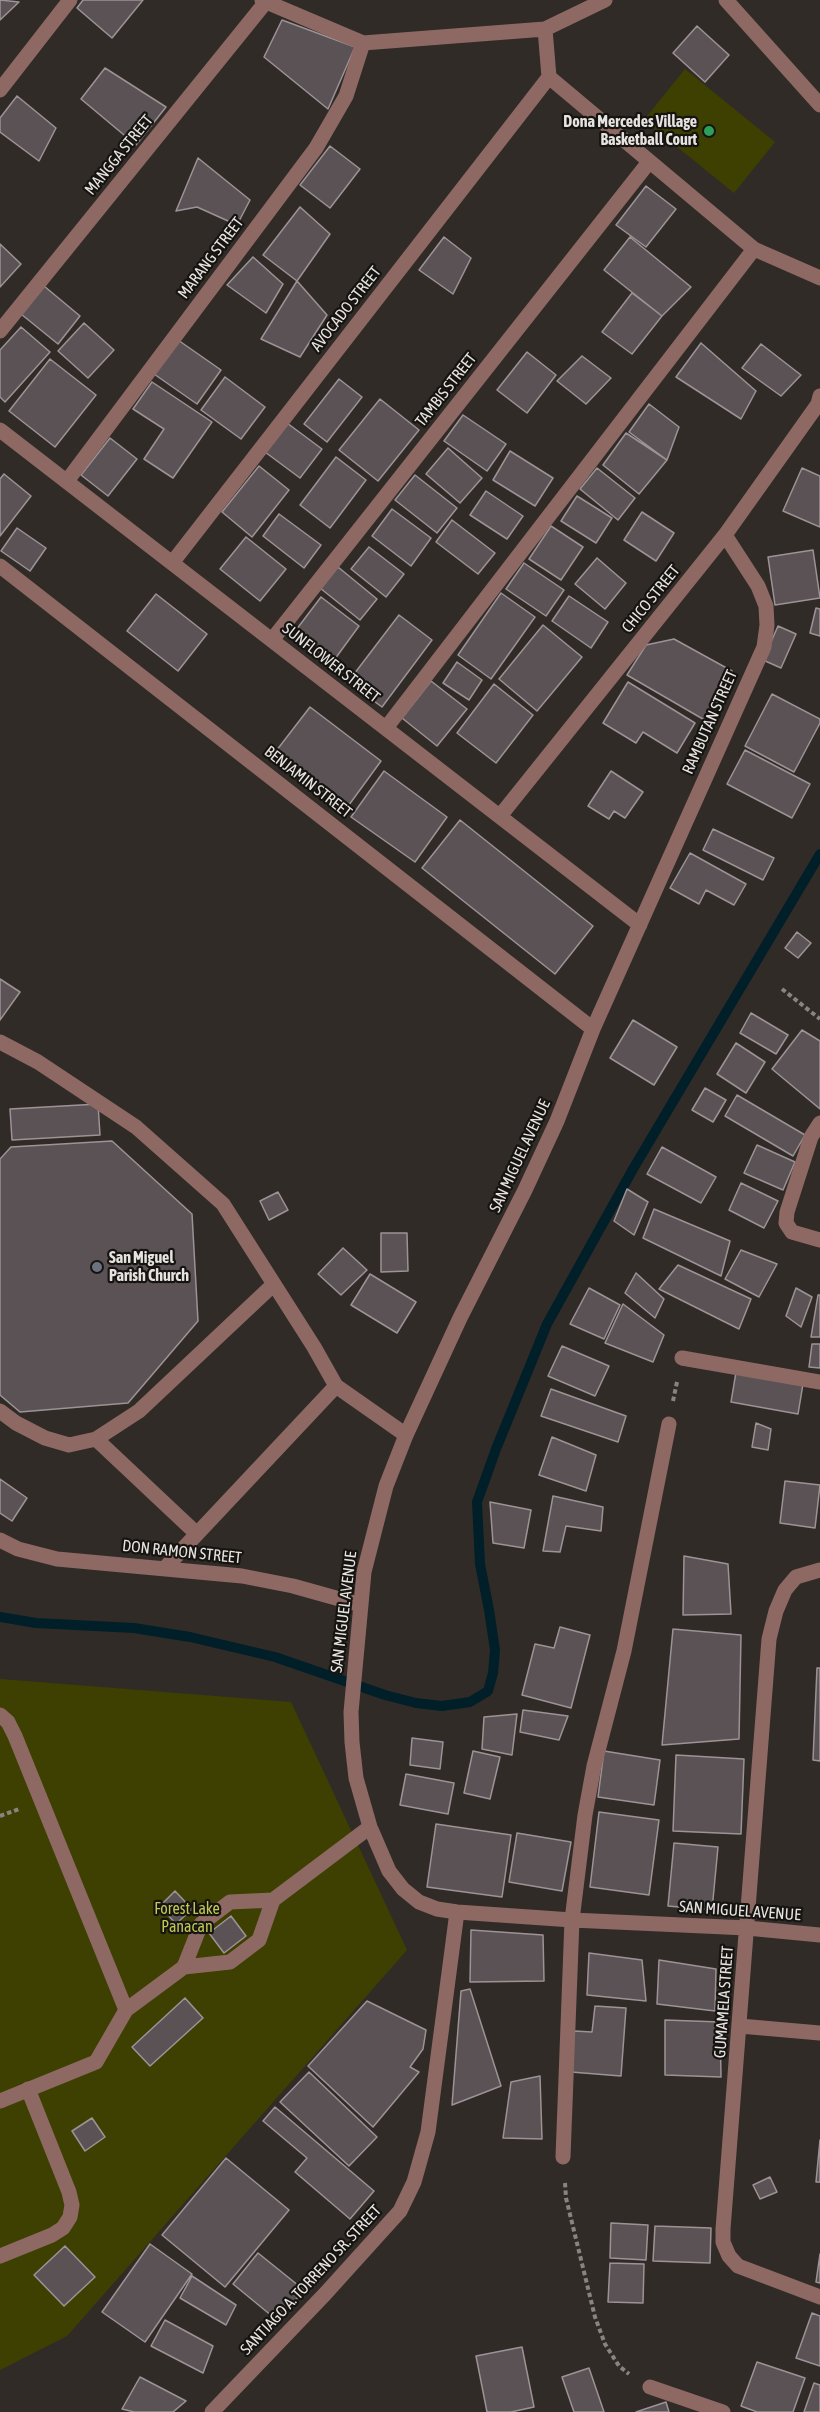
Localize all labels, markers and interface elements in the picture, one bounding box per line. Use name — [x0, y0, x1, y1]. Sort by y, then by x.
street label: MANGGA STREET — [81, 111, 157, 199]
place label: Dona Mercedes Village Basketball Court — [563, 112, 697, 150]
marker: Dona Mercedes Village Basketball Court — [702, 124, 716, 138]
street label: MARANG STREET — [174, 214, 248, 302]
street label: AVOCADO STREET — [307, 263, 385, 355]
street label: TAMBIS STREET — [411, 349, 481, 431]
street label: CHICO STREET — [618, 561, 684, 637]
street label: SUNFLOWER STREET — [279, 619, 383, 707]
street label: RAMBUTAN STREET — [678, 667, 742, 777]
street label: BENJAMIN STREET — [260, 742, 356, 822]
street label: SAN MIGUEL AVENUE — [486, 1097, 554, 1215]
place label: San Miguel Parish Church — [109, 1248, 189, 1286]
marker: San Miguel Parish Church — [90, 1260, 104, 1274]
street label: DON RAMON STREET — [121, 1536, 243, 1568]
street label: SAN MIGUEL AVENUE — [327, 1550, 361, 1674]
street label: SAN MIGUEL AVENUE — [678, 1897, 802, 1925]
park label: Forest Lake Panacan — [154, 1899, 220, 1937]
street label: GUMAMELA STREET — [710, 1945, 738, 2059]
street label: SANTIAGO A. TORRENO SR. STREET — [237, 2201, 385, 2359]

